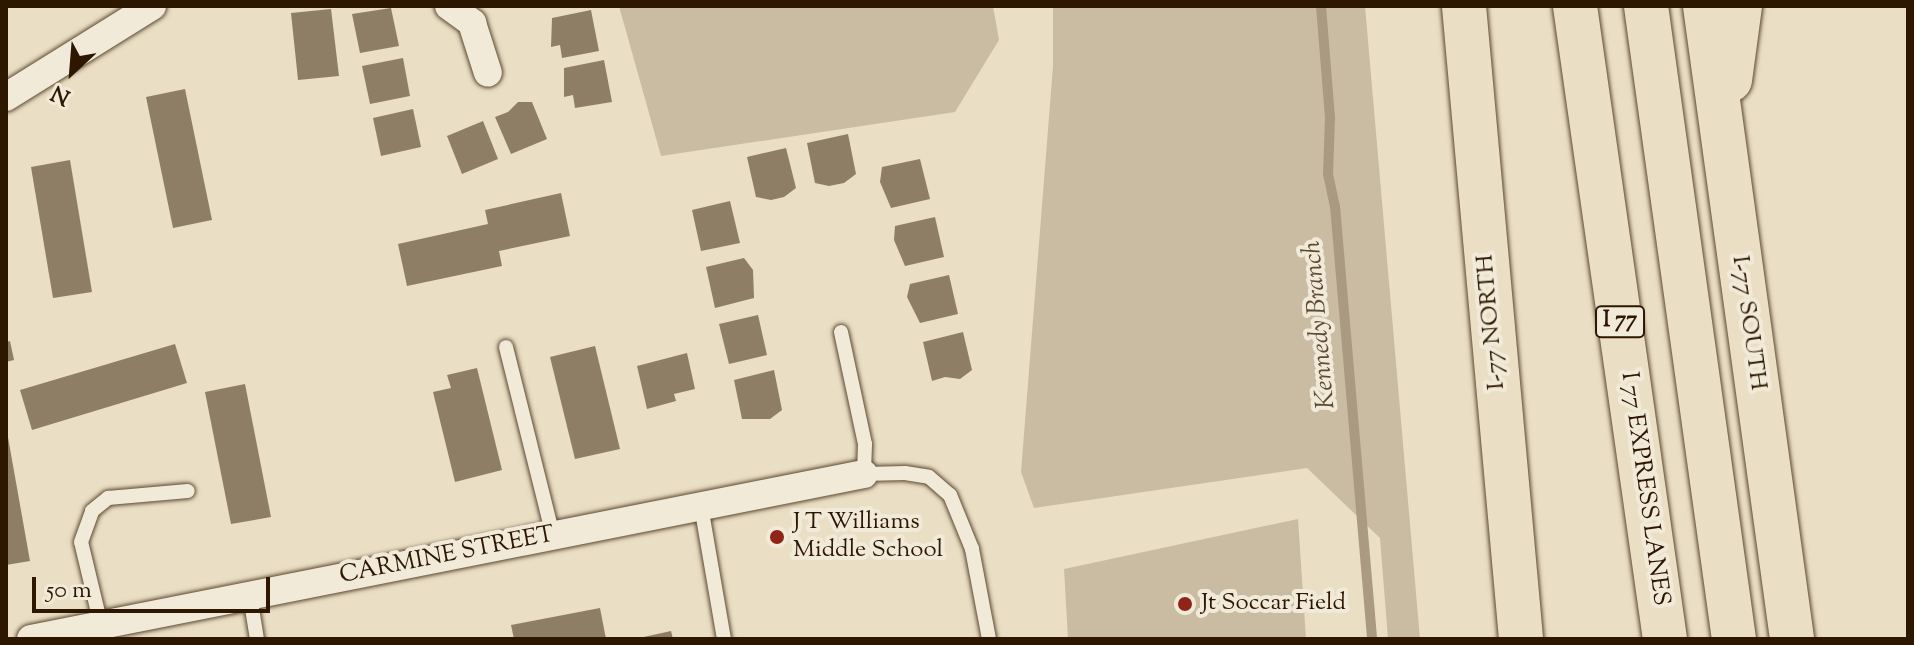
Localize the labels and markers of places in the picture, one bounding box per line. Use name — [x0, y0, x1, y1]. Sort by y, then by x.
place label: J T Williams Middle School — [793, 509, 943, 565]
marker: J T Williams Middle School — [768, 528, 786, 546]
place label: Jt Soccar Field — [1201, 590, 1346, 618]
marker: Jt Soccar Field — [1176, 595, 1194, 613]

